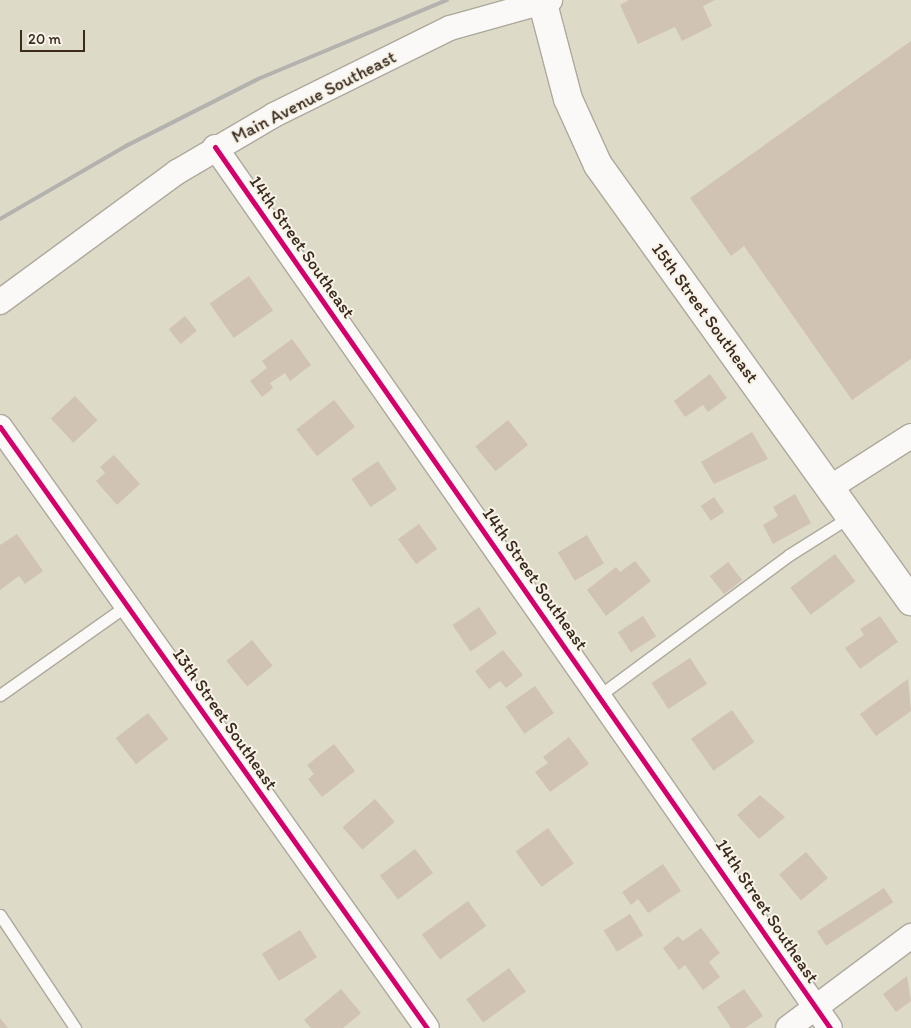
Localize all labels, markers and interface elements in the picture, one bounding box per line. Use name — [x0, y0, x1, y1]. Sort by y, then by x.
scale bar — [22, 20, 88, 52]
text: 20 m — [28, 30, 61, 48]
street label: Main Avenue Southeast — [229, 46, 399, 148]
street label: 14th Street Southeast — [245, 172, 359, 322]
street label: 15th Street Southeast — [647, 239, 763, 387]
street label: 14th Street Southeast — [478, 504, 592, 654]
street label: 13th Street Southeast — [168, 644, 282, 794]
street label: 14th Street Southeast — [711, 835, 823, 987]

